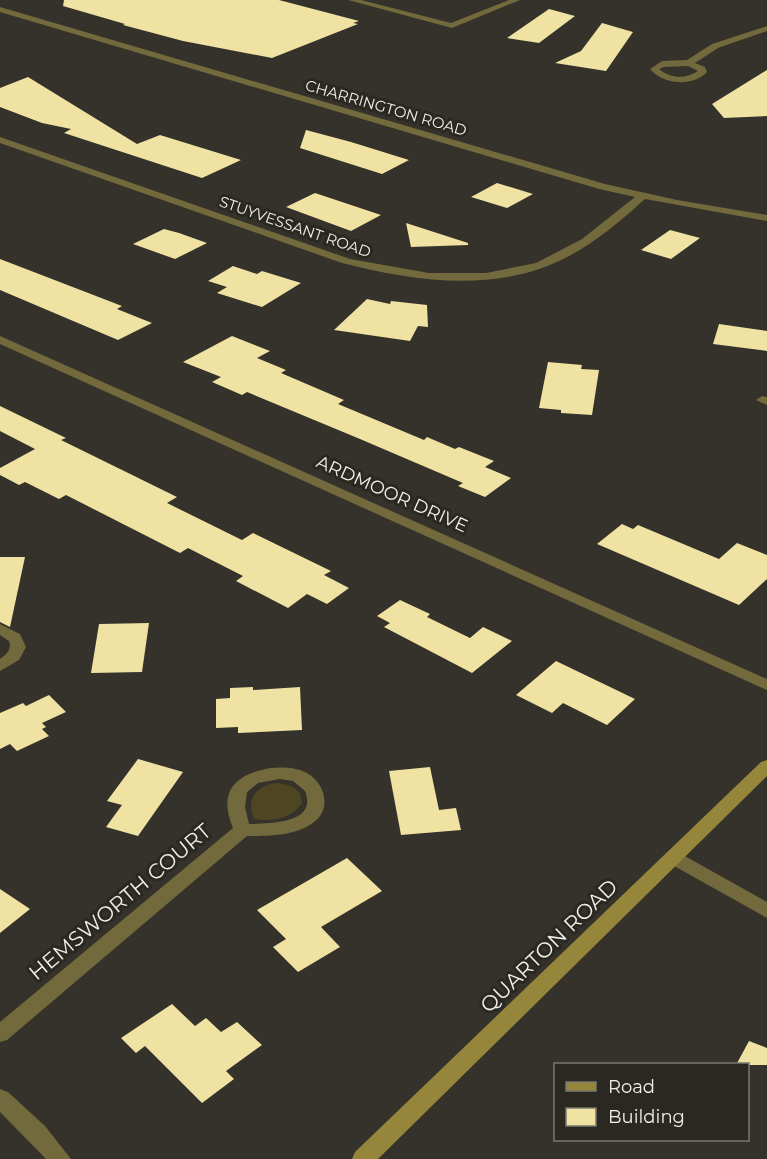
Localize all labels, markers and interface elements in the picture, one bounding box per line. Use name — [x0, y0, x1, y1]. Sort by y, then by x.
street label: CHARRINGTON ROAD — [303, 75, 469, 140]
street label: STUYVESSANT ROAD — [217, 192, 373, 261]
street label: ARDMOOR DRIVE — [313, 451, 471, 537]
street label: HEMSWORTH COURT — [24, 818, 216, 985]
street label: QUARTON ROAD — [475, 874, 622, 1017]
legend — [554, 1063, 749, 1141]
text: Road — [608, 1076, 655, 1098]
text: Building — [608, 1106, 685, 1128]

